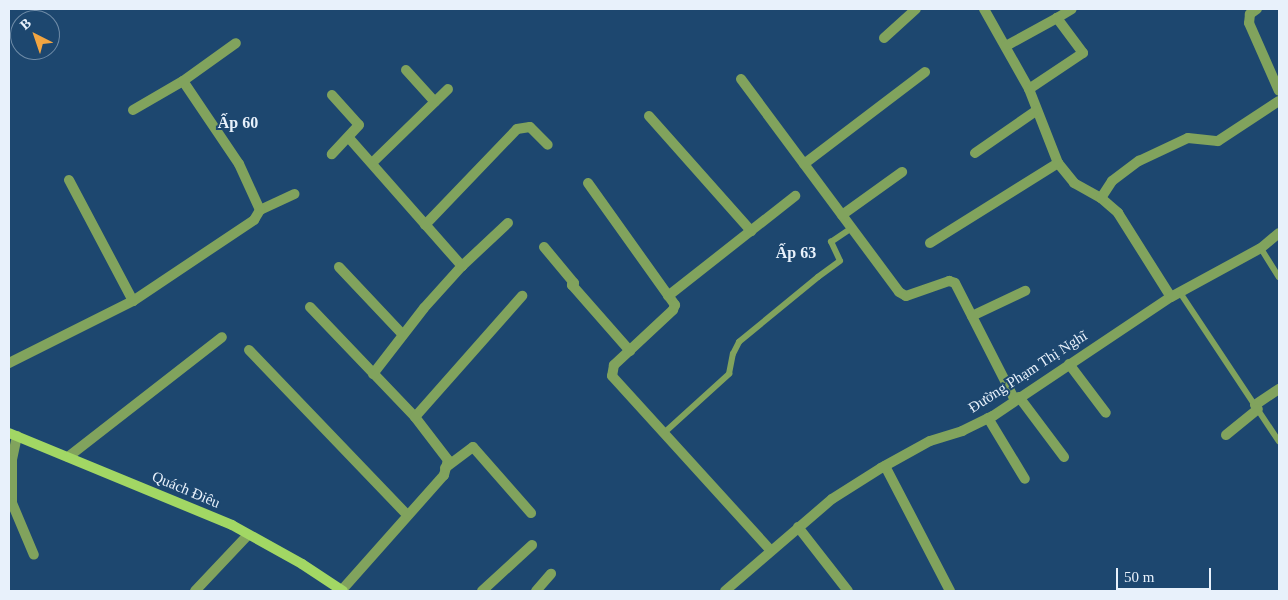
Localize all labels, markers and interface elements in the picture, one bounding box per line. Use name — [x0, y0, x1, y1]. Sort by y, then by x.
north arrow — [10, 10, 60, 60]
text: B — [17, 15, 34, 33]
district label: Ấp 60 — [218, 113, 258, 133]
district label: Ấp 63 — [776, 243, 816, 263]
street label: Đường Phạm Thị Nghĩ — [965, 327, 1091, 417]
street label: Quách Điêu — [149, 468, 223, 512]
scale bar — [1118, 558, 1213, 590]
text: 50 m — [1124, 569, 1154, 585]

